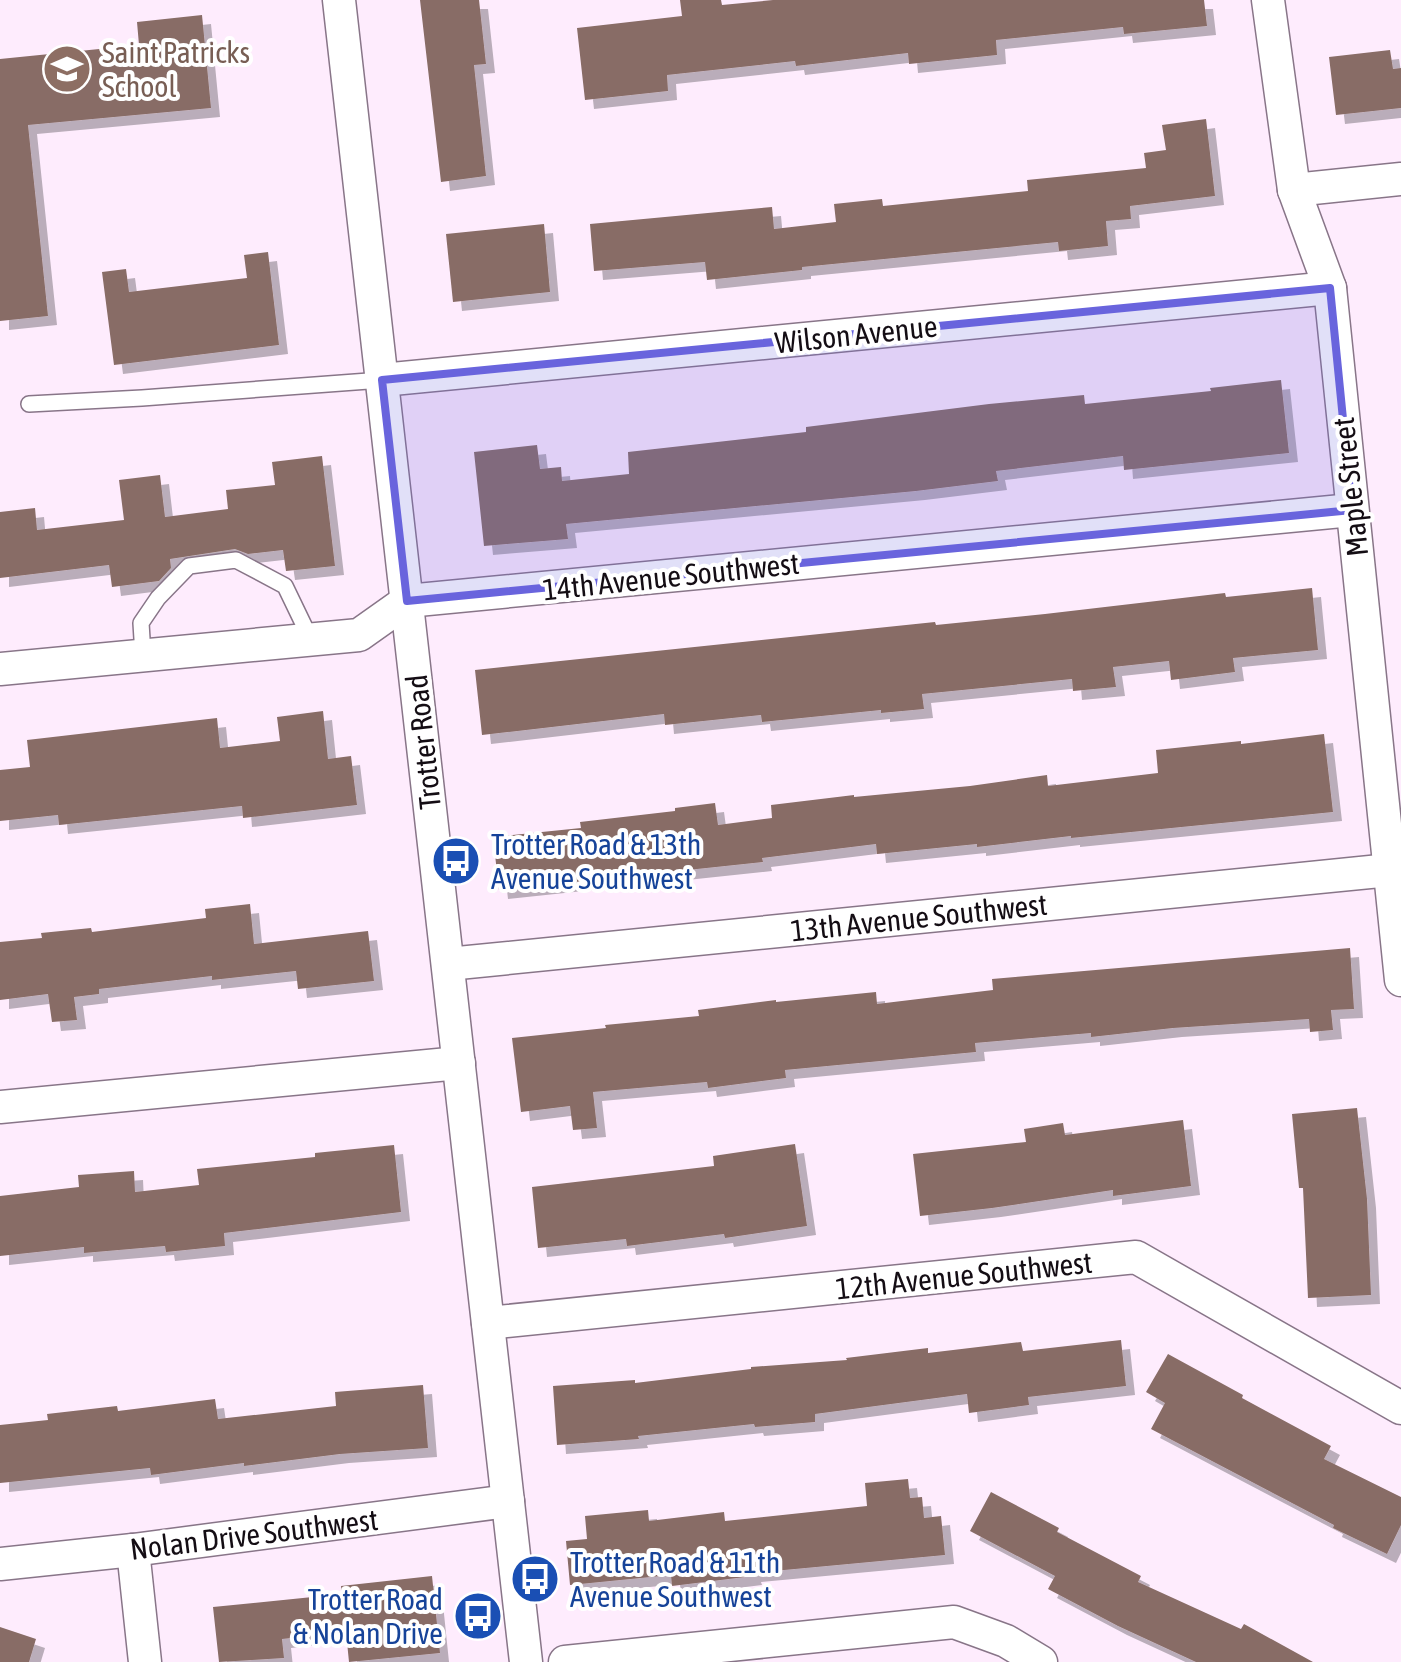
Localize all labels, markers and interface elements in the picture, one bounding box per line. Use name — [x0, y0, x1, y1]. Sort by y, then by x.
place label: Saint Patricks School — [102, 35, 250, 103]
school or university icon: Saint Patricks School — [41, 43, 93, 95]
street label: Wilson Avenue — [773, 309, 939, 359]
street label: Maple Street — [1326, 416, 1374, 558]
street label: 14th Avenue Southwest — [541, 546, 801, 606]
street label: Trotter Road — [399, 673, 447, 811]
place label: Trotter Road & 13th Avenue Southwest — [491, 827, 701, 895]
bus stop icon: Trotter Road & 13th Avenue Southwest — [430, 835, 482, 887]
street label: 13th Avenue Southwest — [789, 887, 1049, 947]
street label: 12th Avenue Southwest — [834, 1245, 1094, 1305]
street label: Nolan Drive Southwest — [128, 1502, 380, 1566]
place label: Trotter Road & 11th Avenue Southwest — [570, 1545, 780, 1613]
bus stop icon: Trotter Road & 11th Avenue Southwest — [509, 1553, 561, 1605]
place label: Trotter Road & Nolan Drive — [293, 1582, 443, 1650]
bus stop icon: Trotter Road & Nolan Drive — [452, 1590, 504, 1642]

